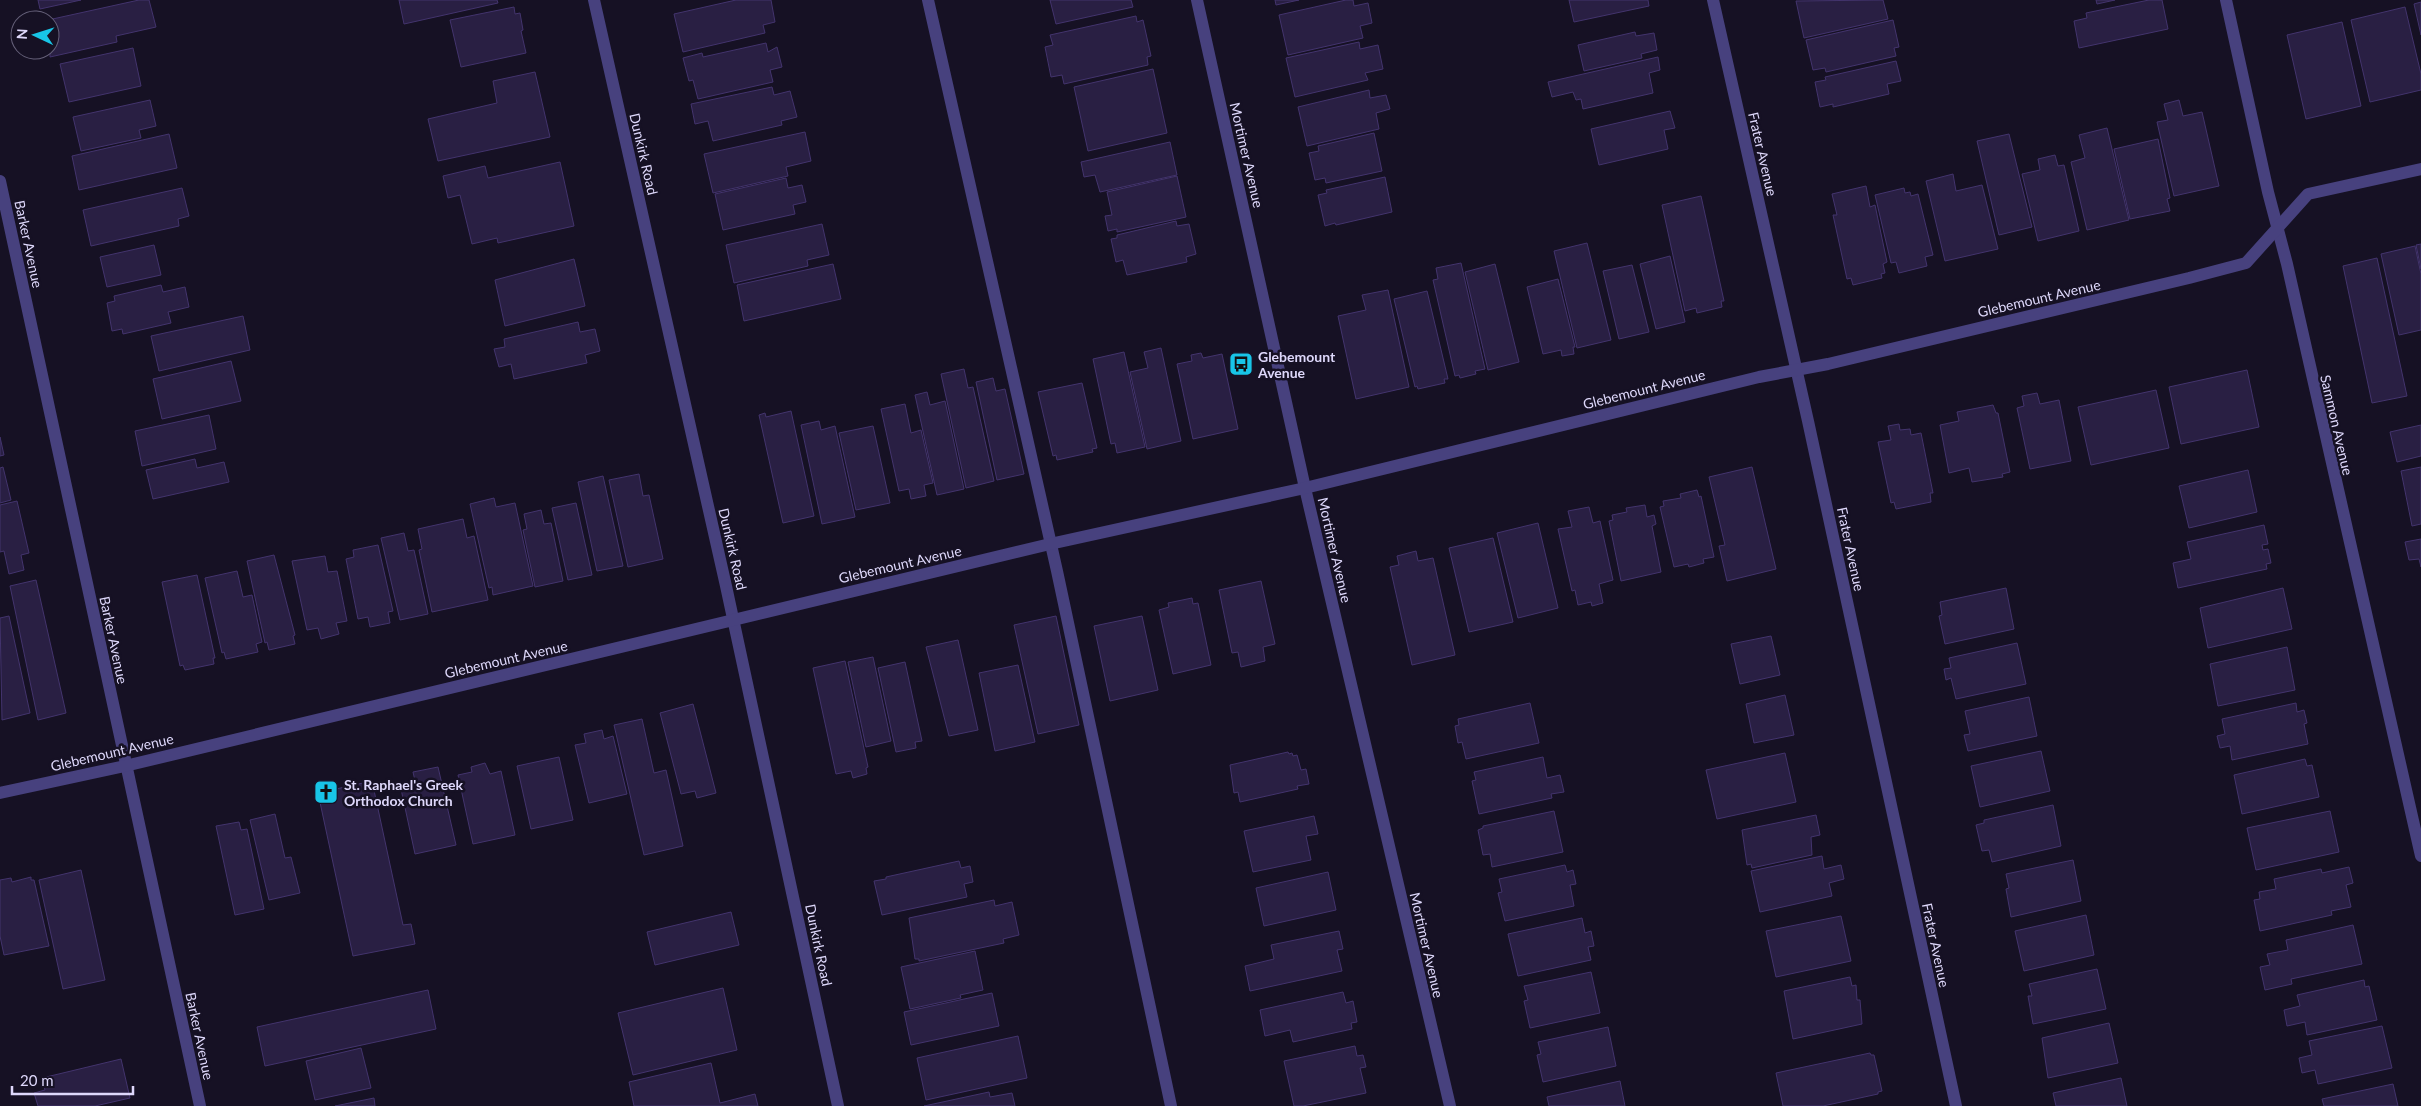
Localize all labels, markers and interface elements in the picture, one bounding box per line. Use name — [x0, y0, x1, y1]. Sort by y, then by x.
north arrow — [10, 10, 60, 60]
text: N — [13, 28, 30, 40]
street label: Mortimer Avenue — [1227, 101, 1267, 209]
street label: Frater Avenue — [1745, 110, 1781, 198]
street label: Dunkirk Road — [626, 111, 662, 197]
street label: Barker Avenue — [11, 199, 47, 289]
street label: Glebemount Avenue — [1976, 276, 2102, 320]
place label: Glebemount Avenue — [1257, 348, 1336, 381]
bus stop icon: Glebemount Avenue — [1228, 351, 1254, 377]
street label: Glebemount Avenue — [1581, 366, 1707, 412]
street label: Sammon Avenue — [2317, 373, 2357, 477]
street label: Mortimer Avenue — [1315, 496, 1355, 604]
street label: Frater Avenue — [1834, 505, 1868, 593]
street label: Dunkirk Road — [715, 506, 751, 592]
street label: Glebemount Avenue — [837, 542, 963, 586]
street label: Barker Avenue — [96, 595, 132, 685]
street label: Glebemount Avenue — [443, 637, 569, 681]
street label: Glebemount Avenue — [49, 730, 175, 774]
place label: St. Raphael's Greek Orthodox Church — [344, 776, 464, 809]
church icon: St. Raphael's Greek Orthodox Church — [313, 779, 339, 805]
street label: Mortimer Avenue — [1407, 891, 1447, 999]
street label: Frater Avenue — [1919, 901, 1953, 989]
street label: Dunkirk Road — [802, 902, 836, 988]
street label: Barker Avenue — [182, 991, 218, 1081]
scale bar — [12, 1064, 134, 1096]
text: 20 m — [20, 1071, 54, 1089]

